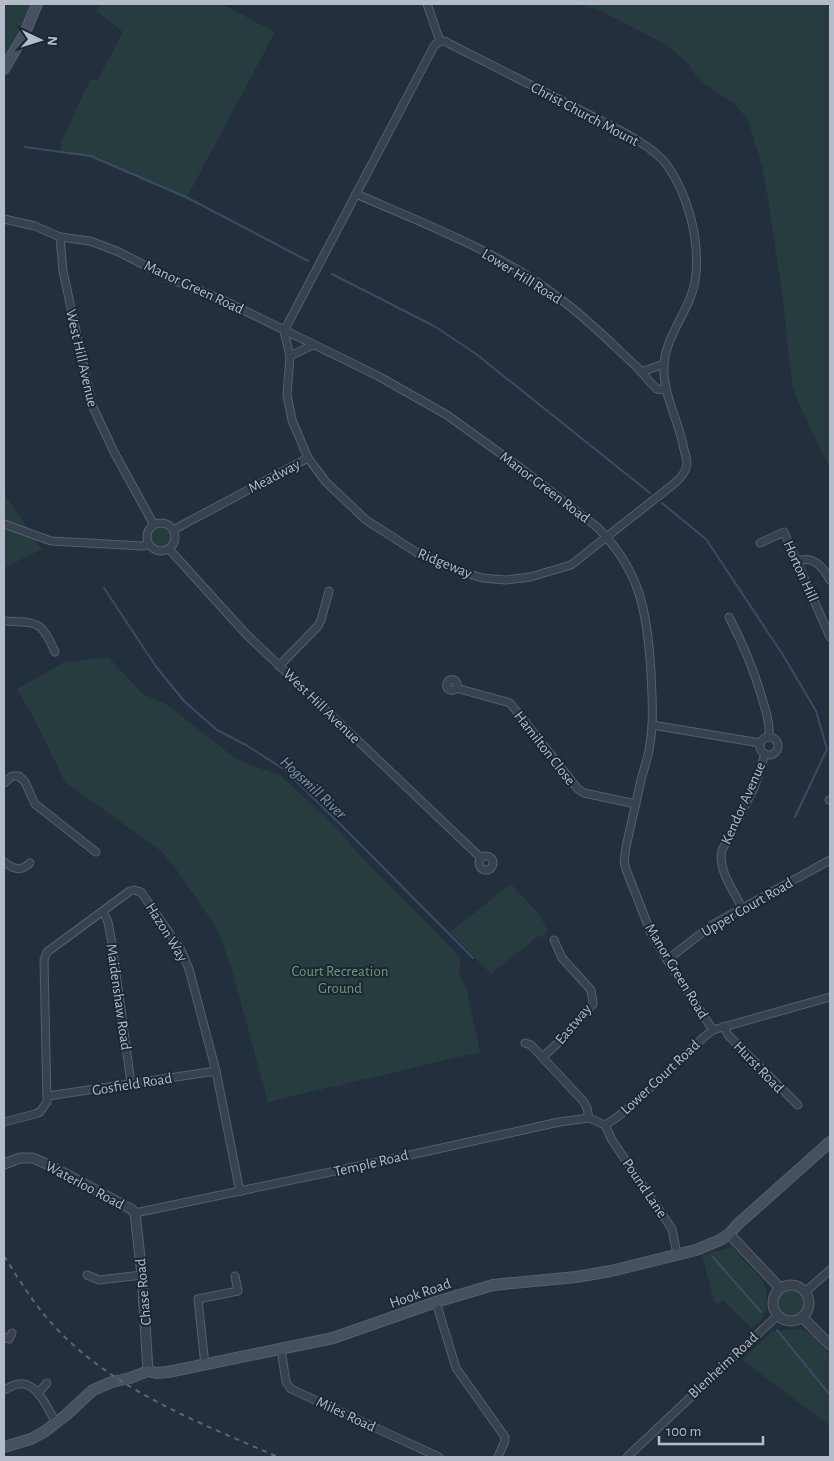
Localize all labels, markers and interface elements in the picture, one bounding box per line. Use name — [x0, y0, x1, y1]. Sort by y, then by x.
north arrow — [15, 15, 65, 65]
text: N — [45, 35, 59, 46]
street label: Christ Church Mount — [528, 80, 641, 149]
street label: Lower Hill Road — [479, 246, 564, 307]
street label: Manor Green Road — [142, 258, 246, 317]
street label: West Hill Avenue — [63, 308, 100, 409]
street label: Manor Green Road — [497, 449, 593, 526]
street label: Meadway — [246, 456, 303, 496]
street label: Horton Hill — [780, 538, 821, 604]
street label: Ridgeway — [416, 546, 475, 581]
street label: West Hill Avenue — [280, 666, 363, 747]
street label: Hamilton Close — [511, 708, 578, 788]
water label: Hogsmill River — [277, 753, 350, 823]
street label: Kendor Avenue — [719, 760, 768, 847]
street label: Upper Court Road — [699, 875, 796, 940]
street label: Hazon Way — [143, 900, 191, 965]
street label: Manor Green Road — [642, 921, 711, 1022]
street label: Maidenshaw Road — [104, 943, 133, 1051]
park label: Court Recreation Ground — [292, 964, 388, 996]
street label: Eastway — [552, 1001, 595, 1047]
street label: Lower Court Road — [618, 1037, 703, 1118]
street label: Hurst Road — [731, 1039, 787, 1096]
street label: Gosfield Road — [91, 1071, 173, 1098]
street label: Temple Road — [332, 1148, 410, 1179]
street label: Pound Lane — [619, 1156, 670, 1221]
street label: Waterloo Road — [43, 1158, 127, 1212]
street label: Chase Road — [133, 1258, 154, 1326]
street label: Hook Road — [388, 1276, 453, 1311]
street label: Blenheim Road — [686, 1329, 761, 1401]
street label: Miles Road — [314, 1394, 378, 1435]
scale bar — [659, 1414, 763, 1446]
text: 100 m — [666, 1424, 701, 1439]

